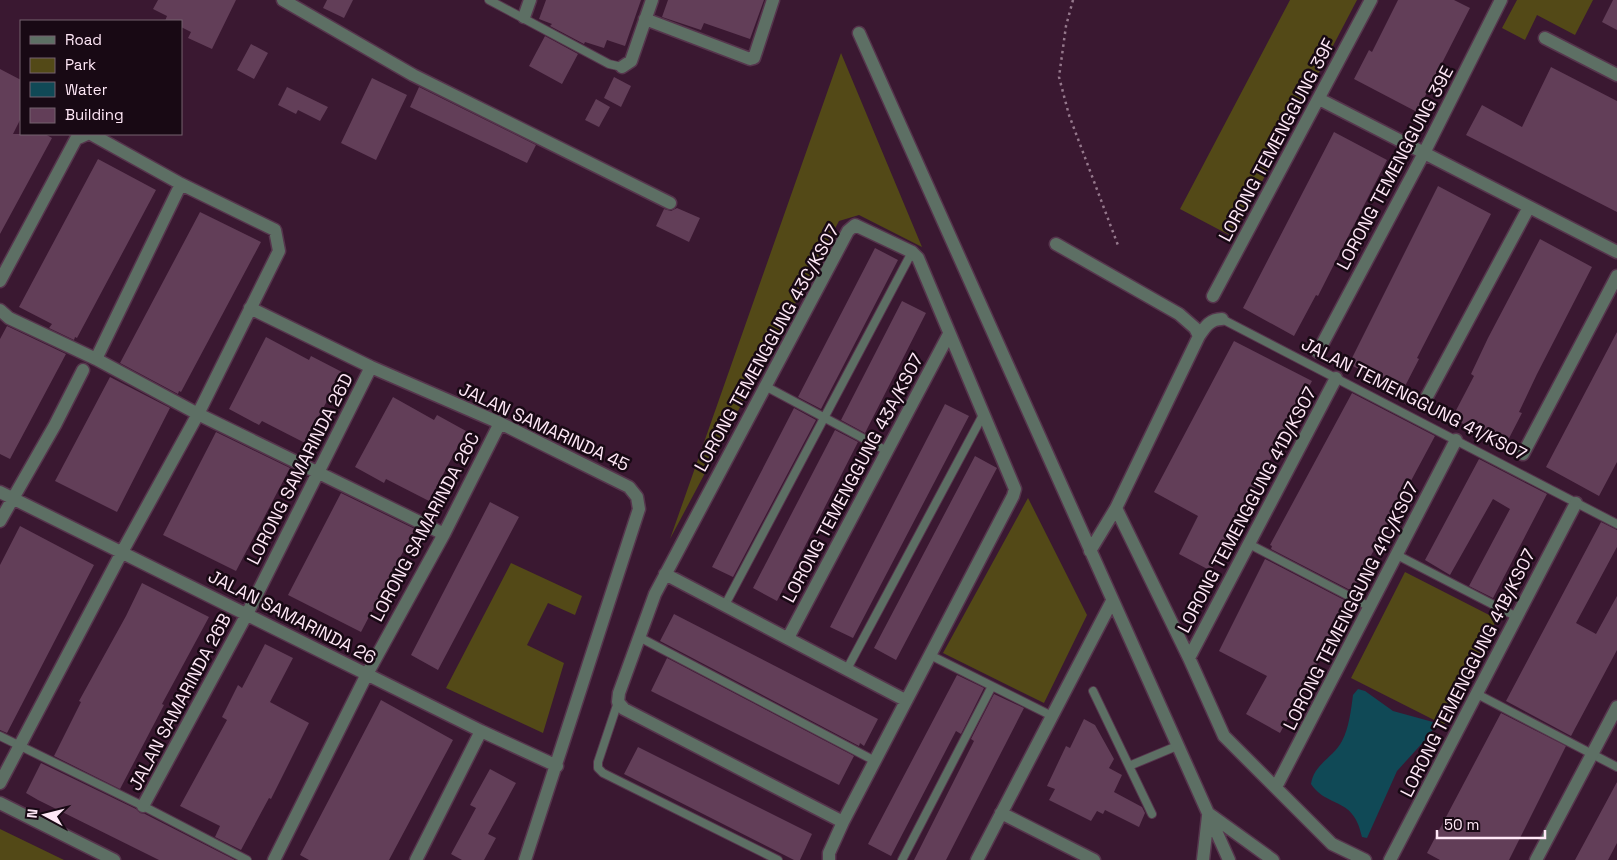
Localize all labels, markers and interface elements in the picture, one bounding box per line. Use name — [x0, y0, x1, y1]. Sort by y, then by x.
legend — [20, 20, 182, 135]
text: Road — [65, 30, 102, 49]
street label: LORONG TEMENGGUNG 39F — [1213, 34, 1340, 245]
text: Park — [65, 55, 96, 74]
street label: LORONG TEMENGGUNG 39E — [1331, 62, 1458, 274]
text: Water — [65, 80, 108, 99]
text: Building — [65, 105, 124, 124]
street label: LORONG TEMENGGUNG 43C/KS07 — [689, 220, 844, 475]
street label: JALAN TEMENGGUNG 41/KS07 — [1298, 332, 1531, 465]
street label: LORONG TEMENGGUNG 43A/KS07 — [777, 349, 928, 606]
street label: LORONG SAMARINDA 26D — [241, 369, 358, 568]
street label: JALAN SAMARINDA 45 — [455, 377, 633, 476]
street label: LORONG TEMENGGUNG 41D/KS07 — [1172, 383, 1321, 637]
street label: LORONG SAMARINDA 26C — [365, 428, 484, 625]
street label: LORONG TEMENGGUNG 41C/KS07 — [1278, 478, 1423, 734]
street label: LORONG TEMENGGUNG 41B/KS07 — [1395, 545, 1540, 801]
street label: JALAN SAMARINDA 26 — [204, 564, 380, 669]
street label: JALAN SAMARINDA 26B — [123, 609, 236, 794]
north arrow — [20, 790, 70, 840]
text: N — [23, 808, 42, 819]
scale bar — [1437, 808, 1544, 840]
text: 50 m — [1444, 815, 1479, 834]

